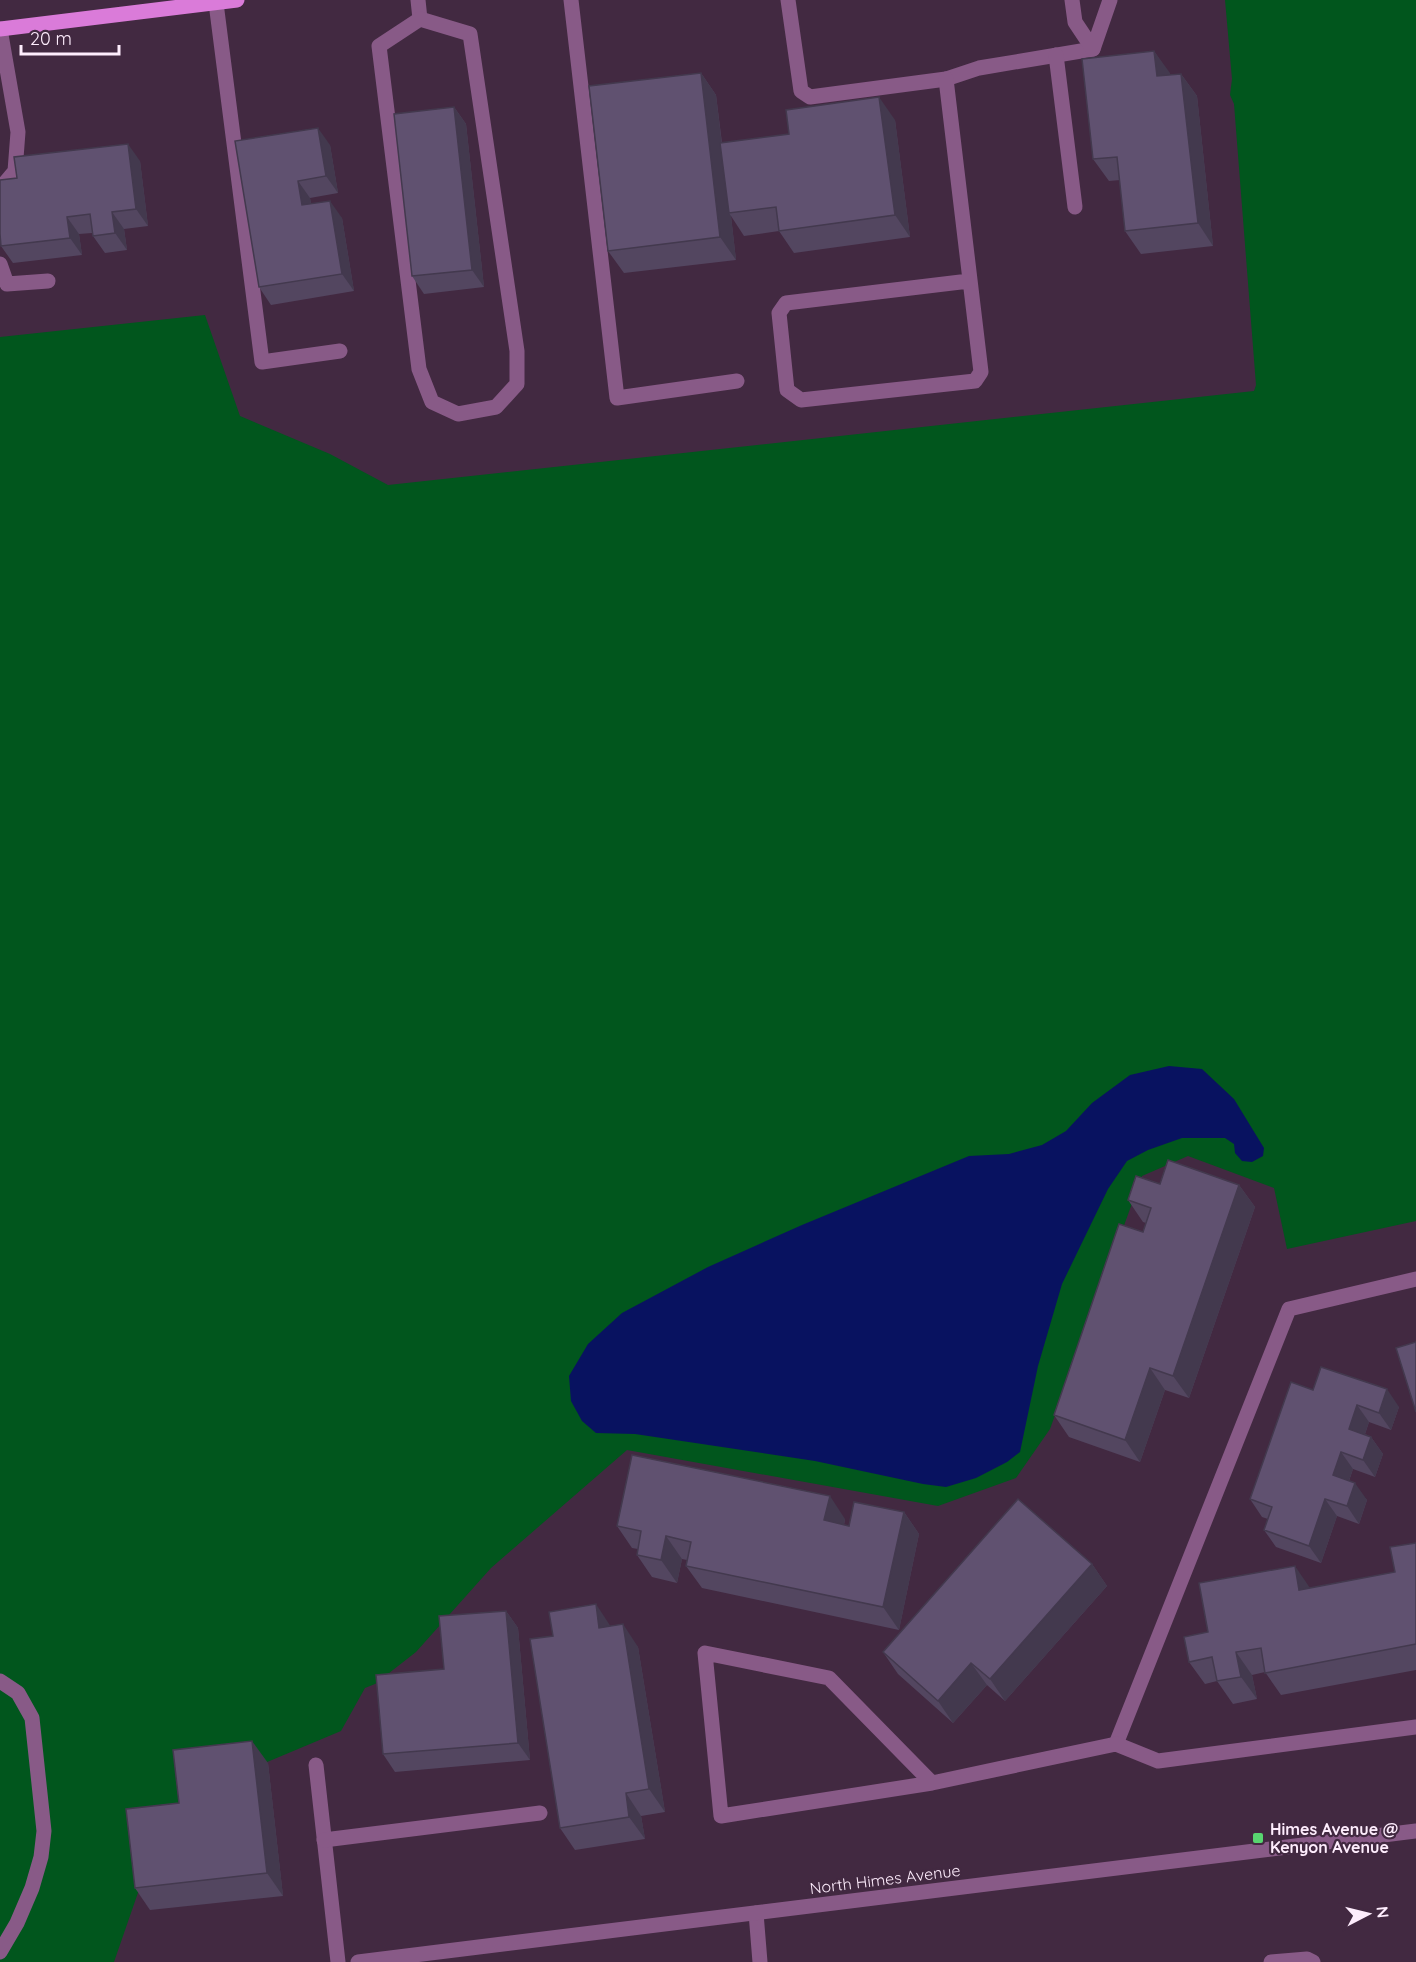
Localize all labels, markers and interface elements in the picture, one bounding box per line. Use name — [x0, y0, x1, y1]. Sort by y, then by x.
scale bar — [21, 18, 118, 56]
text: 20 m — [30, 27, 72, 50]
place label: Himes Avenue @ Kenyon Avenue — [1270, 1819, 1398, 1857]
marker: Himes Avenue @ Kenyon Avenue — [1251, 1831, 1265, 1845]
street label: North Himes Avenue — [809, 1860, 961, 1898]
north arrow — [1338, 1884, 1398, 1944]
text: N — [1372, 1905, 1394, 1919]

